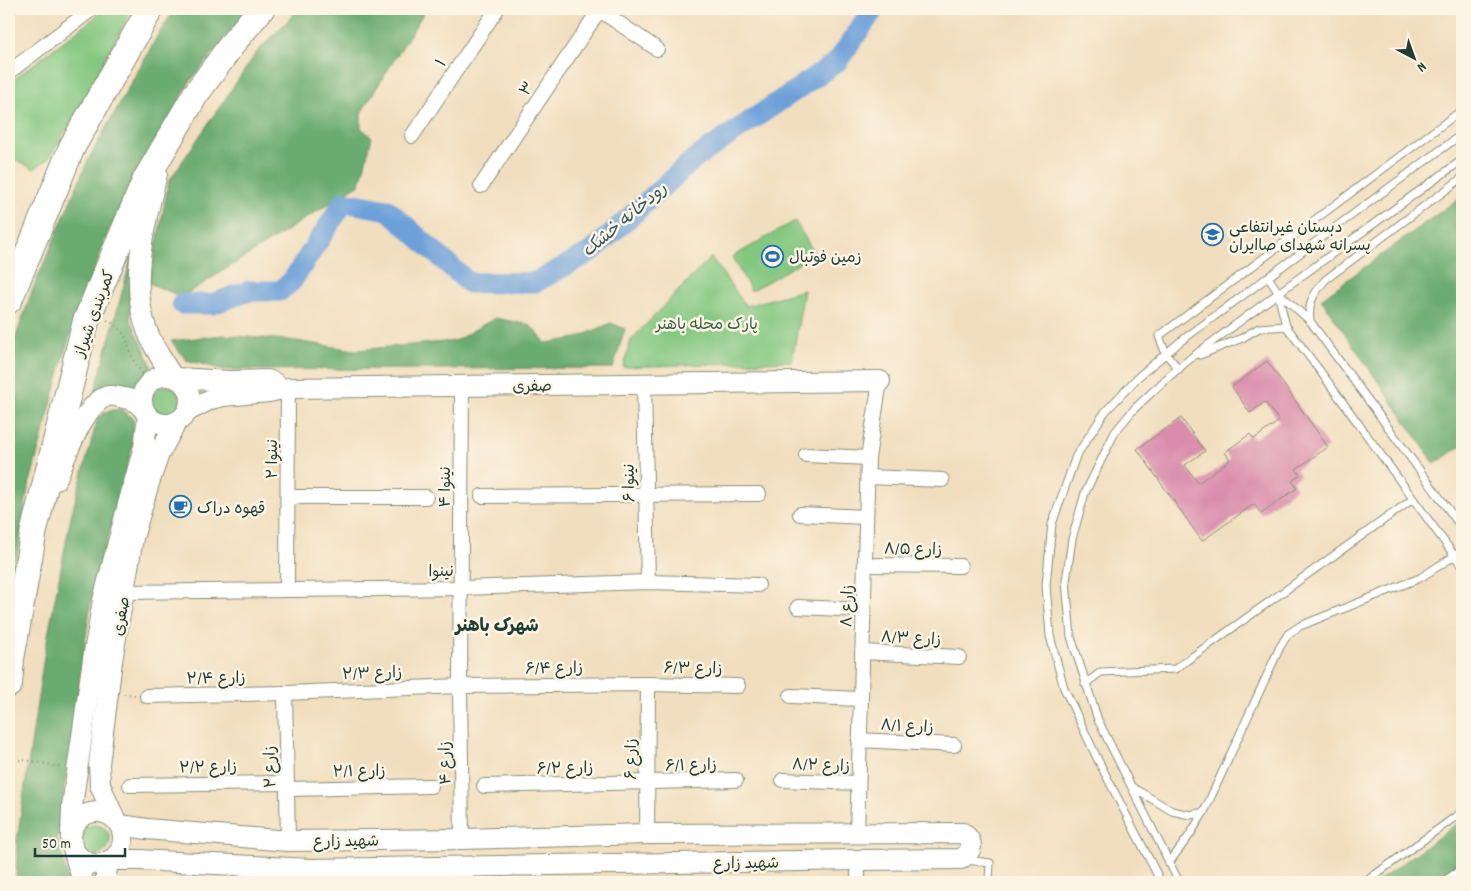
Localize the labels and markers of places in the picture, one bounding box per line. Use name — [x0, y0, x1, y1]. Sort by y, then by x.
place label: دبستان غیرانتفاعی پسرانه شهدای صاایران — [1229, 217, 1371, 258]
school or university icon: دبستان غیرانتفاعی پسرانه شهدای صاایران — [1201, 223, 1225, 247]
sports icon: زمین فوتبال — [761, 244, 785, 268]
place label: زمین فوتبال — [789, 247, 862, 270]
cafe icon: قهوه دراک — [169, 495, 193, 519]
place label: قهوه دراک — [197, 498, 265, 521]

